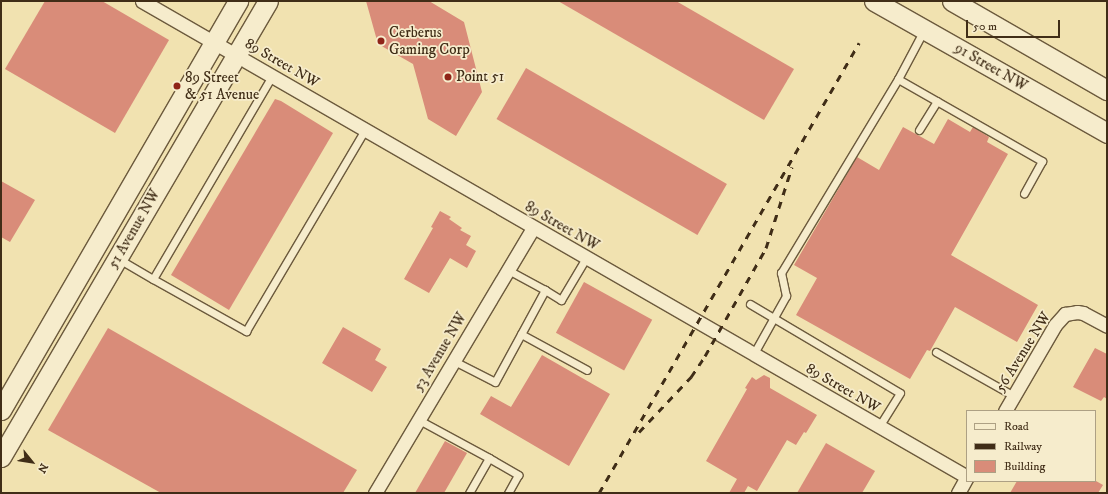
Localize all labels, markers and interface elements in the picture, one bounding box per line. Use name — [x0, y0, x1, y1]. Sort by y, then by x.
scale bar — [968, 12, 1062, 38]
text: 50 m — [973, 19, 997, 34]
place label: Cerberus Gaming Corp — [389, 23, 470, 58]
street label: 89 Street NW — [242, 34, 322, 92]
marker: Cerberus Gaming Corp — [376, 36, 386, 46]
street label: 91 Street NW — [951, 39, 1031, 95]
place label: 89 Street & 51 Avenue — [185, 68, 259, 103]
place label: Point 51 — [456, 68, 504, 86]
marker: Point 51 — [443, 72, 453, 82]
marker: 89 Street & 51 Avenue — [172, 81, 182, 91]
street label: 51 Avenue NW — [104, 186, 164, 272]
street label: 89 Street NW — [522, 197, 602, 255]
street label: 53 Avenue NW — [409, 309, 471, 395]
street label: 56 Avenue NW — [991, 309, 1055, 395]
street label: 89 Street NW — [803, 359, 883, 417]
legend — [966, 410, 1096, 482]
text: Road — [1004, 419, 1029, 434]
text: Railway — [1004, 439, 1042, 454]
north arrow — [12, 442, 52, 482]
text: Building — [1004, 459, 1045, 474]
text: N — [34, 461, 51, 475]

